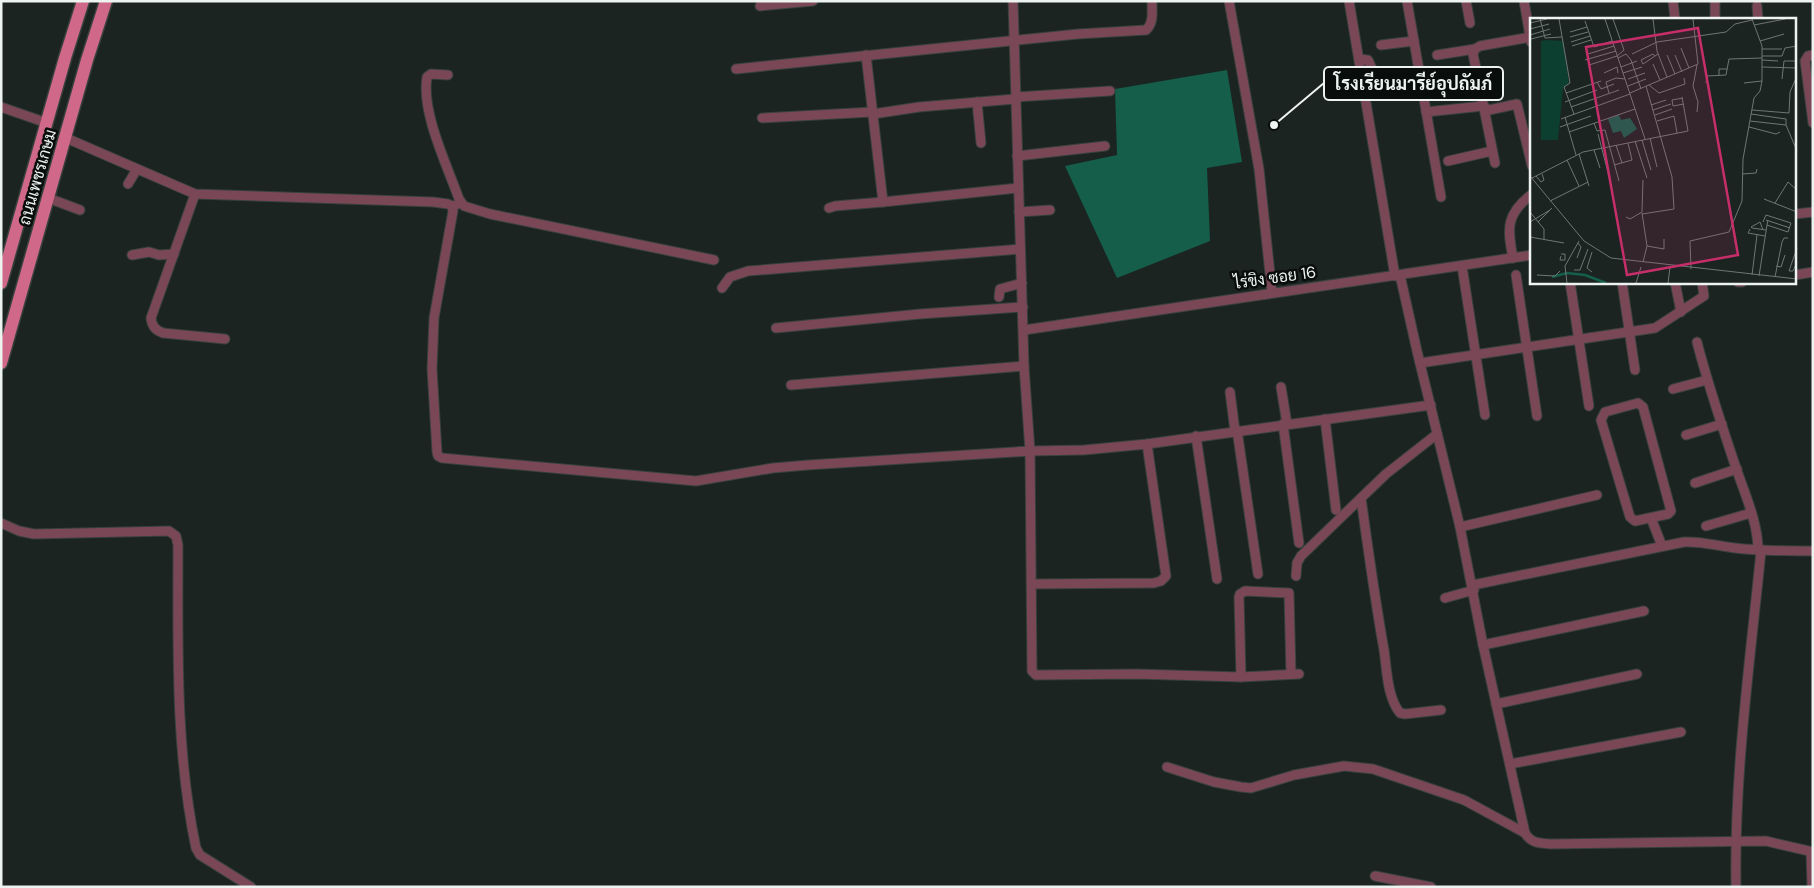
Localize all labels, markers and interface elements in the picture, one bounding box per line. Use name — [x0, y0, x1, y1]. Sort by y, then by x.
inset map — [1530, 18, 1796, 284]
callout: โรงเรียนมารีย์อุปถัมภ์ — [1324, 67, 1503, 100]
text: โรงเรียนมารีย์อุปถัมภ์ — [1333, 71, 1493, 98]
street label: ถนนเพชรเกษม — [14, 127, 61, 227]
street label: ไร่ขิง ซอย 16 — [1231, 260, 1317, 294]

